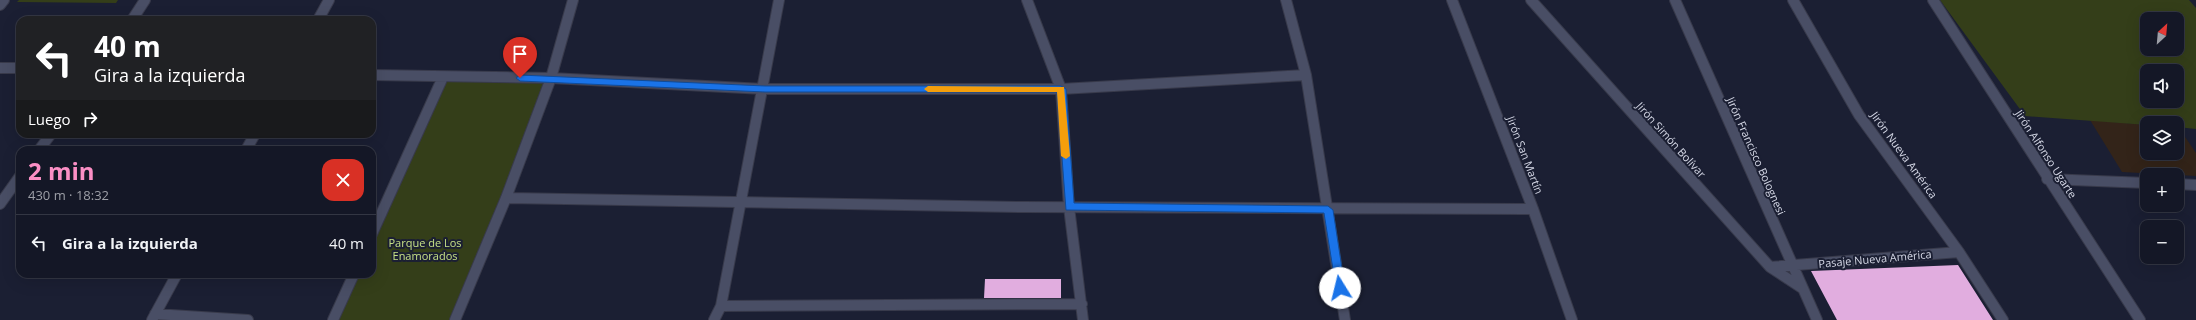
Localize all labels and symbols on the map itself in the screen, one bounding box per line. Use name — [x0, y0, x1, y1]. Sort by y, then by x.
north arrow — [2140, 12, 2184, 56]
pin — [503, 37, 537, 78]
street label: Jirón Francisco Bolognesi — [1723, 94, 1789, 217]
street label: Jirón Simón Bolívar — [1633, 98, 1710, 181]
street label: Jirón Alfonso Ugarte — [2012, 106, 2081, 201]
street label: Jirón Nueva América — [1867, 107, 1941, 201]
street label: Jirón San Martín — [1503, 113, 1547, 196]
park label: Parque de Los Enamorados — [388, 235, 462, 263]
street label: Pasaje Nueva América — [1818, 246, 1932, 271]
position arrow — [1319, 267, 1361, 309]

